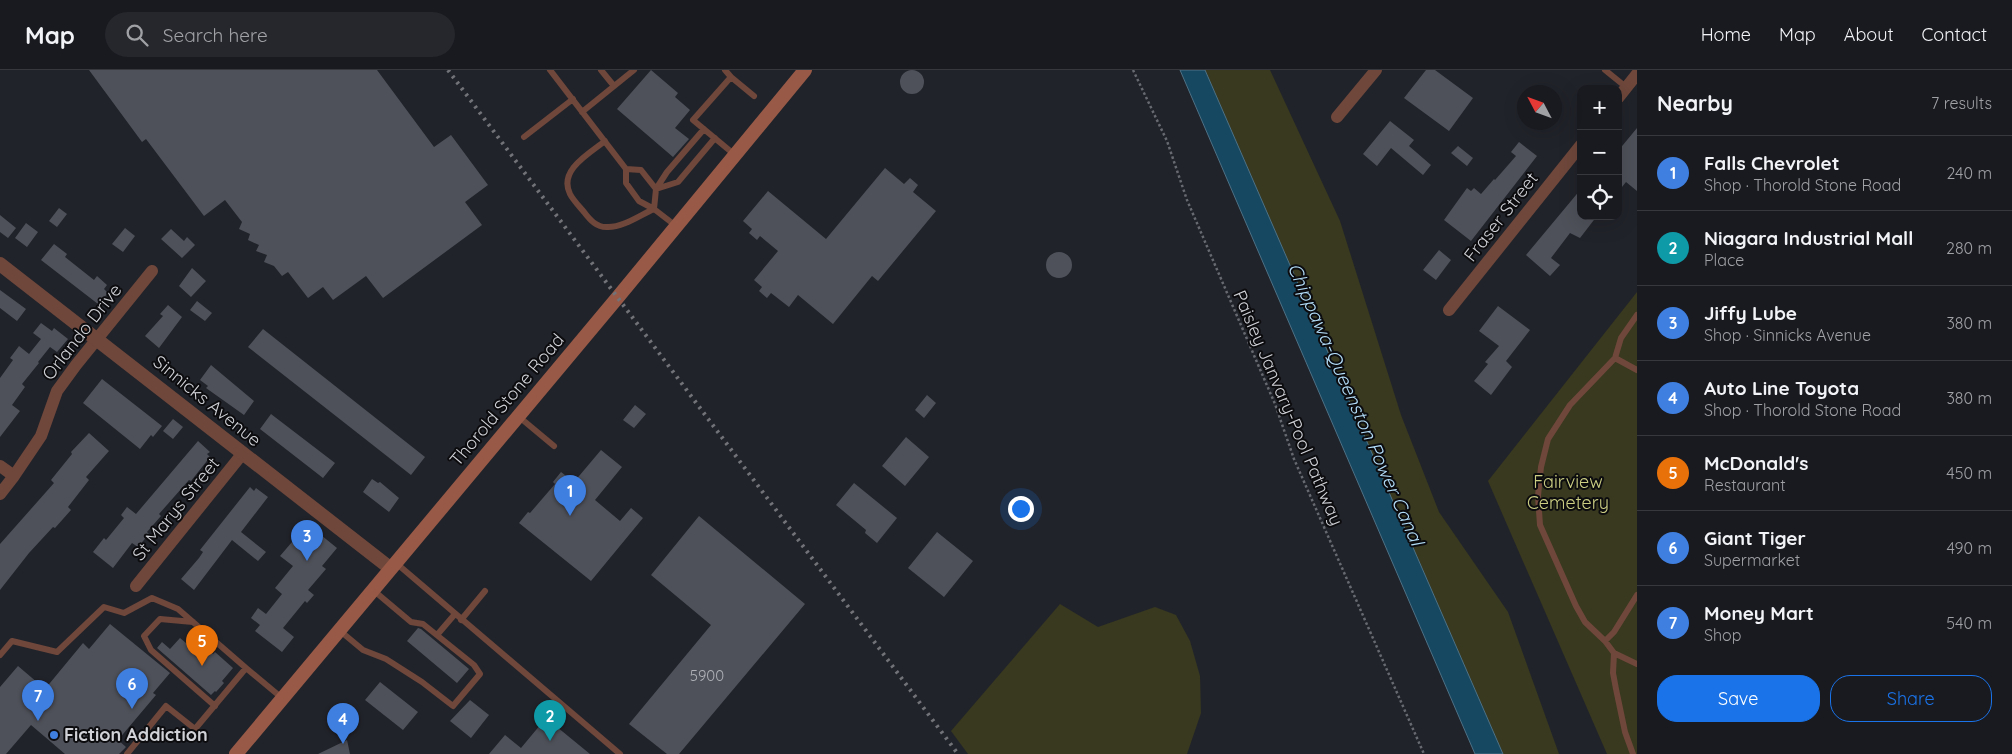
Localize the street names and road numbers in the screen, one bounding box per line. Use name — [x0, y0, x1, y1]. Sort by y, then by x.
street label: Fraser Street — [1459, 167, 1543, 266]
street label: Orlando Drive — [37, 279, 126, 385]
street label: Paisley Janvary-Pool Pathway — [1228, 287, 1348, 529]
street label: Thorold Stone Road — [444, 329, 569, 471]
street label: Sinnicks Avenue — [149, 350, 266, 451]
street label: St Marys Street — [127, 452, 224, 565]

